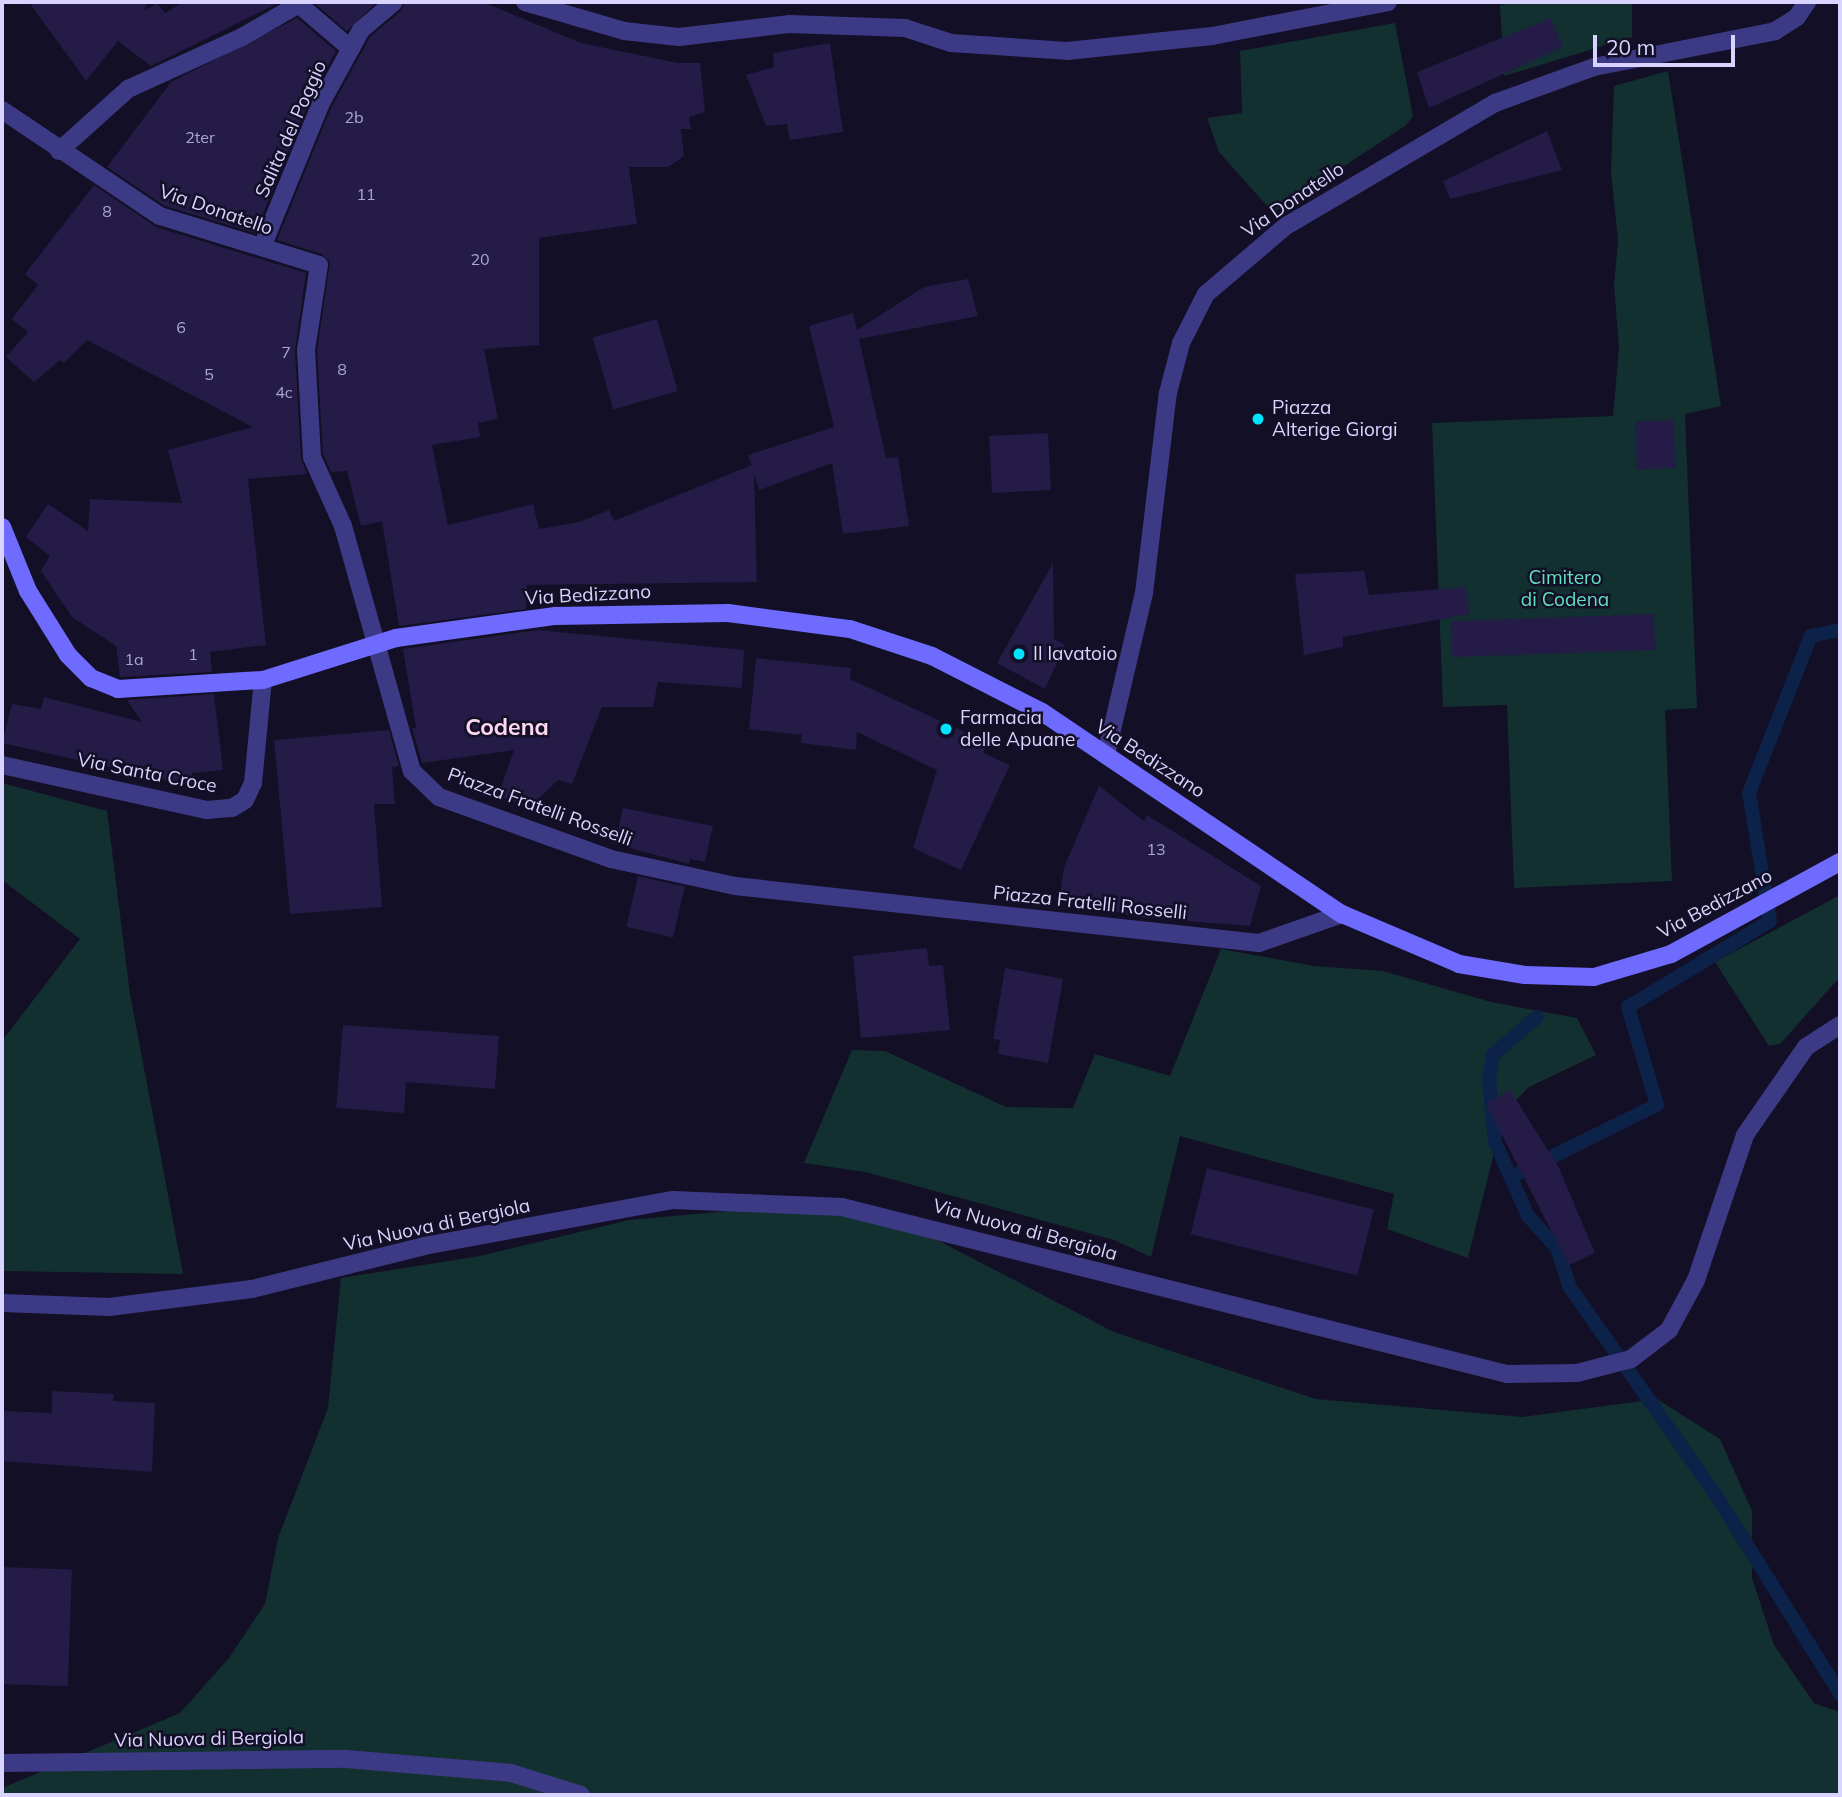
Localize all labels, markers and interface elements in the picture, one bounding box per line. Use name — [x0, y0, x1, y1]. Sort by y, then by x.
scale bar — [1597, 21, 1739, 65]
text: 20 m — [1606, 34, 1655, 60]
street label: Salita del Poggio — [251, 57, 331, 201]
house number: 2b — [344, 107, 364, 127]
house number: 2ter — [185, 127, 215, 147]
street label: Via Donatello — [1238, 157, 1348, 243]
street label: Via Donatello — [156, 180, 276, 240]
house number: 11 — [356, 184, 376, 204]
house number: 8 — [102, 201, 112, 221]
house number: 20 — [470, 249, 490, 269]
house number: 6 — [176, 317, 186, 337]
house number: 7 — [281, 342, 291, 362]
house number: 8 — [337, 359, 347, 379]
house number: 5 — [204, 364, 214, 384]
house number: 4c — [275, 382, 293, 402]
place label: Piazza Alterige Giorgi — [1272, 397, 1398, 441]
marker: Piazza Alterige Giorgi — [1250, 411, 1266, 427]
park label: Cimitero di Codena — [1521, 567, 1609, 611]
street label: Via Bedizzano — [524, 580, 652, 610]
place label: Il lavatoio — [1033, 643, 1117, 665]
house number: 1 — [188, 644, 198, 664]
marker: Il lavatoio — [1011, 646, 1027, 662]
house number: 1a — [124, 649, 144, 669]
place label: Farmacia delle Apuane — [960, 707, 1075, 751]
district label: Codena — [465, 713, 549, 741]
street label: Via Bedizzano — [1091, 715, 1209, 803]
marker: Farmacia delle Apuane — [938, 721, 954, 737]
street label: Via Santa Croce — [75, 748, 219, 798]
street label: Piazza Fratelli Rosselli — [445, 763, 635, 851]
house number: 13 — [1146, 839, 1166, 859]
street label: Via Bedizzano — [1654, 864, 1776, 944]
street label: Piazza Fratelli Rosselli — [992, 881, 1188, 925]
street label: Via Nuova di Bergiola — [342, 1194, 532, 1256]
street label: Via Nuova di Bergiola — [930, 1194, 1120, 1266]
street label: Via Nuova di Bergiola — [114, 1726, 304, 1752]

